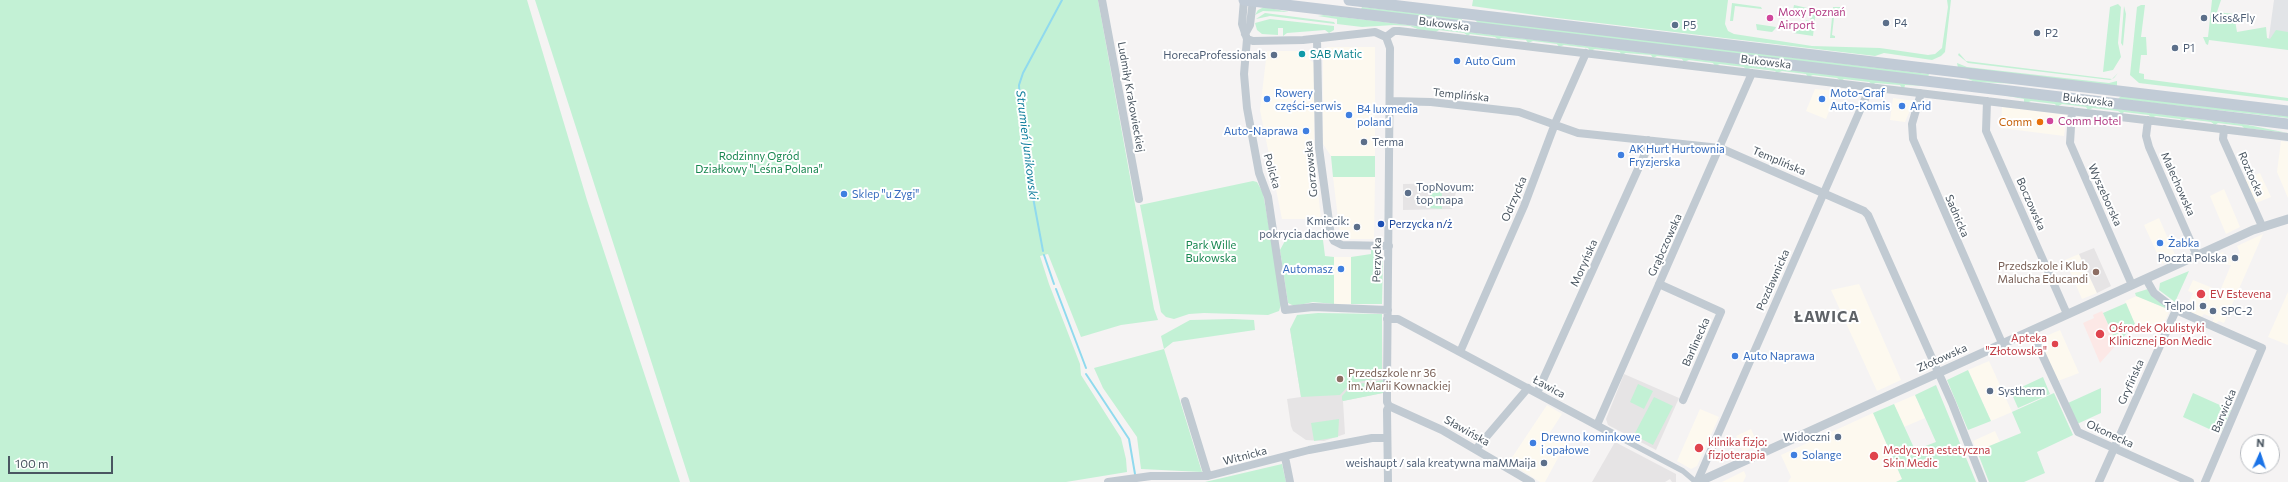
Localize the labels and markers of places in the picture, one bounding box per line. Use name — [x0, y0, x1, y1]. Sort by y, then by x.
place label: Moxy Poznań Airport — [1778, 5, 1846, 31]
place label: Kiss&Fly — [2212, 11, 2255, 25]
marker: Moxy Poznań Airport — [1765, 13, 1775, 23]
marker: Kiss&Fly — [2199, 13, 2209, 23]
place label: P4 — [1894, 16, 1907, 30]
place label: P5 — [1683, 18, 1696, 32]
marker: P4 — [1881, 18, 1891, 28]
marker: P5 — [1670, 20, 1680, 30]
place label: P2 — [2045, 26, 2058, 40]
marker: P2 — [2032, 28, 2042, 38]
place label: P1 — [2183, 41, 2195, 55]
marker: P1 — [2170, 43, 2180, 53]
place label: SAB Matic — [1310, 47, 1362, 61]
place label: HorecaProfessionals — [1163, 48, 1266, 62]
marker: SAB Matic — [1297, 49, 1307, 59]
marker: HorecaProfessionals — [1269, 50, 1279, 60]
place label: Auto Gum — [1465, 54, 1516, 68]
marker: Auto Gum — [1452, 56, 1462, 66]
place label: Rowery części-serwis — [1275, 86, 1341, 112]
place label: Moto-Graf Auto-Komis — [1830, 86, 1890, 112]
marker: Rowery części-serwis — [1262, 94, 1272, 104]
marker: Moto-Graf Auto-Komis — [1817, 94, 1827, 104]
place label: Arid — [1910, 99, 1931, 113]
marker: Arid — [1897, 101, 1907, 111]
place label: B4 luxmedia poland — [1357, 102, 1418, 128]
marker: B4 luxmedia poland — [1344, 110, 1354, 120]
place label: Comm Hotel — [2058, 114, 2121, 128]
place label: Comm — [1999, 115, 2032, 129]
marker: Comm Hotel — [2045, 116, 2055, 126]
marker: Comm — [2035, 117, 2045, 127]
place label: Auto-Naprawa — [1224, 124, 1298, 138]
marker: Auto-Naprawa — [1301, 126, 1311, 136]
place label: Terma — [1372, 135, 1404, 149]
marker: Terma — [1359, 137, 1369, 147]
place label: AK Hurt Hurtownia Fryzjerska — [1629, 142, 1725, 168]
marker: AK Hurt Hurtownia Fryzjerska — [1616, 150, 1626, 160]
place label: TopNovum: top mapa — [1416, 180, 1474, 206]
place label: Sklep "u Zygi" — [852, 187, 919, 201]
marker: TopNovum: top mapa — [1403, 188, 1413, 198]
marker: Sklep "u Zygi" — [839, 189, 849, 199]
place label: Kmiecik: pokrycia dachowe — [1259, 214, 1349, 240]
place label: Perzycka n/ż — [1389, 217, 1453, 231]
marker: Perzycka n/ż — [1376, 219, 1386, 229]
marker: Kmiecik: pokrycia dachowe — [1352, 222, 1362, 232]
place label: Żabka — [2168, 236, 2199, 250]
marker: Żabka — [2155, 238, 2165, 248]
place label: Poczta Polska — [2158, 251, 2227, 265]
marker: Poczta Polska — [2230, 253, 2240, 263]
place label: Przedszkole i Klub Malucha Educandi — [1998, 259, 2088, 285]
place label: Automasz — [1283, 262, 1333, 276]
marker: Automasz — [1336, 264, 1346, 274]
marker: Przedszkole i Klub Malucha Educandi — [2091, 267, 2101, 277]
place label: EV Estevena — [2210, 287, 2271, 301]
marker: EV Estevena — [2195, 288, 2207, 300]
place label: Telpol — [2164, 299, 2195, 313]
marker: Telpol — [2198, 301, 2208, 311]
place label: SPC-2 — [2221, 304, 2252, 318]
marker: SPC-2 — [2208, 306, 2218, 316]
place label: Ośrodek Okulistyki Klinicznej Bon Medic — [2109, 321, 2212, 347]
marker: Ośrodek Okulistyki Klinicznej Bon Medic — [2094, 328, 2106, 340]
place label: Apteka "Złotowska" — [1985, 331, 2047, 357]
marker: Apteka "Złotowska" — [2050, 339, 2060, 349]
place label: Auto Naprawa — [1743, 349, 1815, 363]
marker: Auto Naprawa — [1730, 351, 1740, 361]
place label: Przedszkole nr 36 im. Marii Kownackiej — [1348, 366, 1451, 392]
marker: Przedszkole nr 36 im. Marii Kownackiej — [1335, 374, 1345, 384]
place label: Systherm — [1998, 384, 2045, 398]
marker: Systherm — [1985, 386, 1995, 396]
place label: Drewno kominkowe i opałowe — [1541, 430, 1640, 456]
place label: Widoczni — [1783, 430, 1830, 444]
marker: Widoczni — [1833, 432, 1843, 442]
place label: klinika fizjo: fizjoterapia — [1708, 435, 1767, 461]
marker: Drewno kominkowe i opałowe — [1528, 438, 1538, 448]
marker: klinika fizjo: fizjoterapia — [1693, 442, 1705, 454]
place label: Medycyna estetyczna Skin Medic — [1883, 443, 1990, 469]
place label: Solange — [1802, 448, 1842, 462]
marker: Solange — [1789, 450, 1799, 460]
marker: Medycyna estetyczna Skin Medic — [1868, 450, 1880, 462]
place label: weishaupt / sala kreatywna maMMaija — [1346, 456, 1536, 470]
marker: weishaupt / sala kreatywna maMMaija — [1539, 458, 1549, 468]

